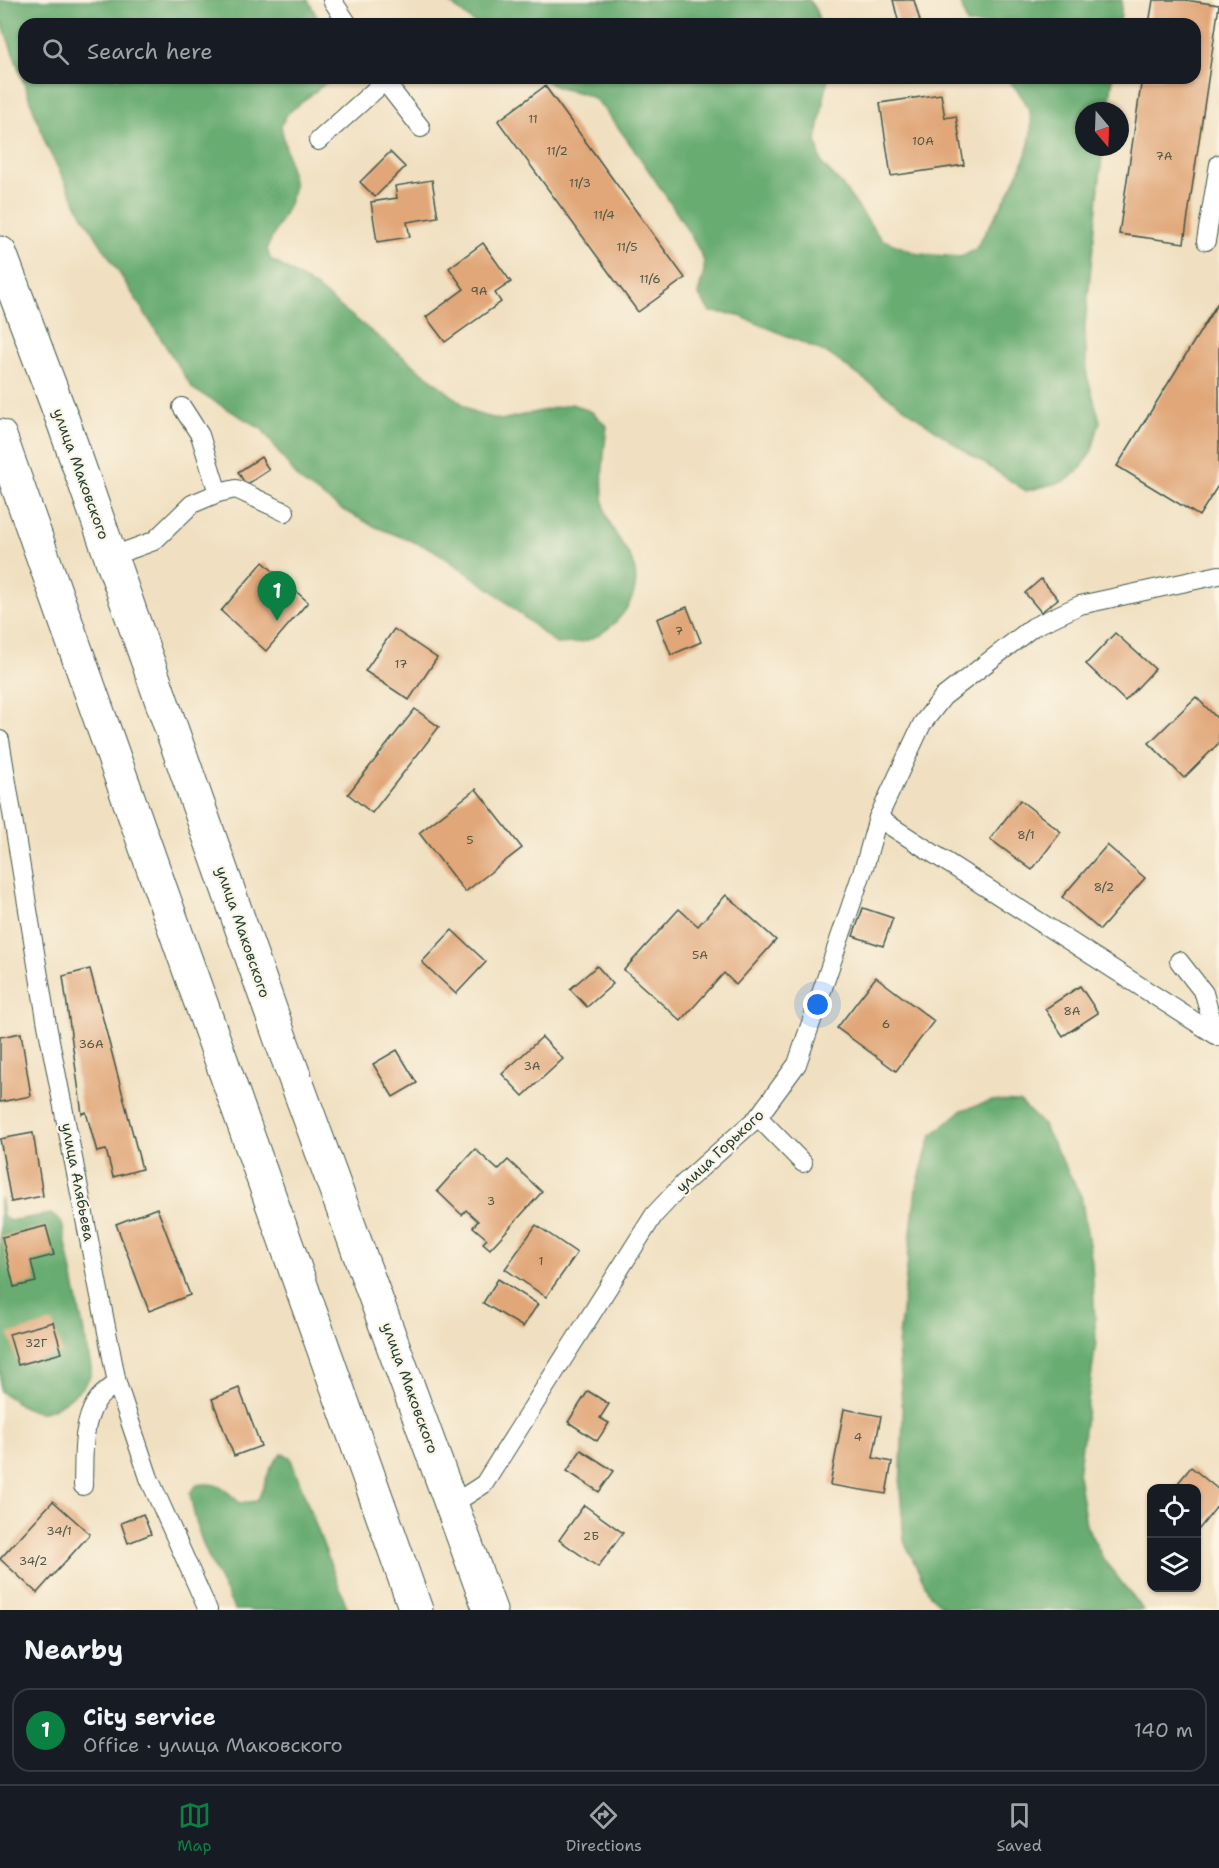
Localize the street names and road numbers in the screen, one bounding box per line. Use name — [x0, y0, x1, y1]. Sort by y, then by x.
street label: улица Маковского — [48, 406, 114, 542]
street label: улица Маковского — [211, 863, 275, 1001]
street label: улица Горького — [672, 1105, 768, 1197]
street label: улица Алябьева — [57, 1121, 99, 1244]
street label: улица Маковского — [377, 1320, 443, 1456]

